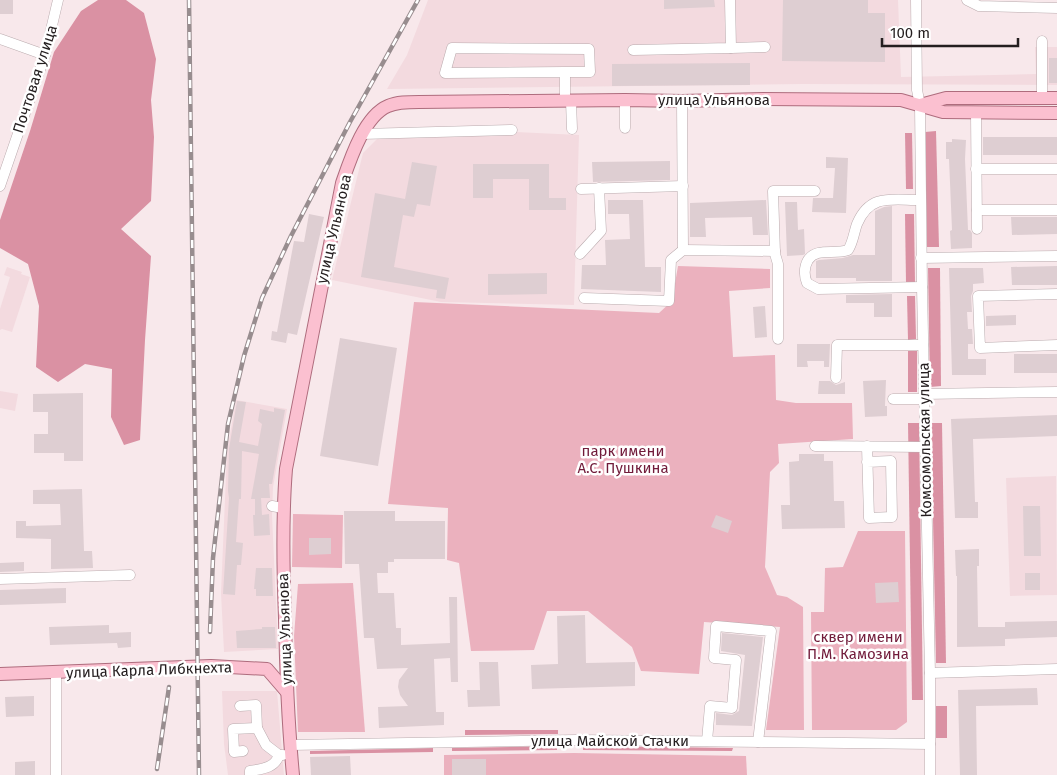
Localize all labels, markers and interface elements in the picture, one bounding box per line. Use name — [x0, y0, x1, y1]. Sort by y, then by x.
scale bar — [882, 15, 1018, 47]
street label: Почтовая улица — [9, 23, 61, 135]
text: 100 m — [890, 24, 930, 42]
street label: улица Ульянова — [658, 91, 770, 109]
street label: улица Ульянова — [313, 172, 355, 286]
street label: Комсомольская улица — [915, 362, 935, 518]
park label: парк имени А.С. Пушкина — [577, 442, 669, 477]
street label: улица Ульянова — [274, 573, 296, 685]
park label: сквер имени П.М. Камозина — [807, 628, 909, 663]
street label: улица Карла Либкнехта — [66, 658, 232, 682]
street label: улица Майской Стачки — [531, 732, 689, 750]

